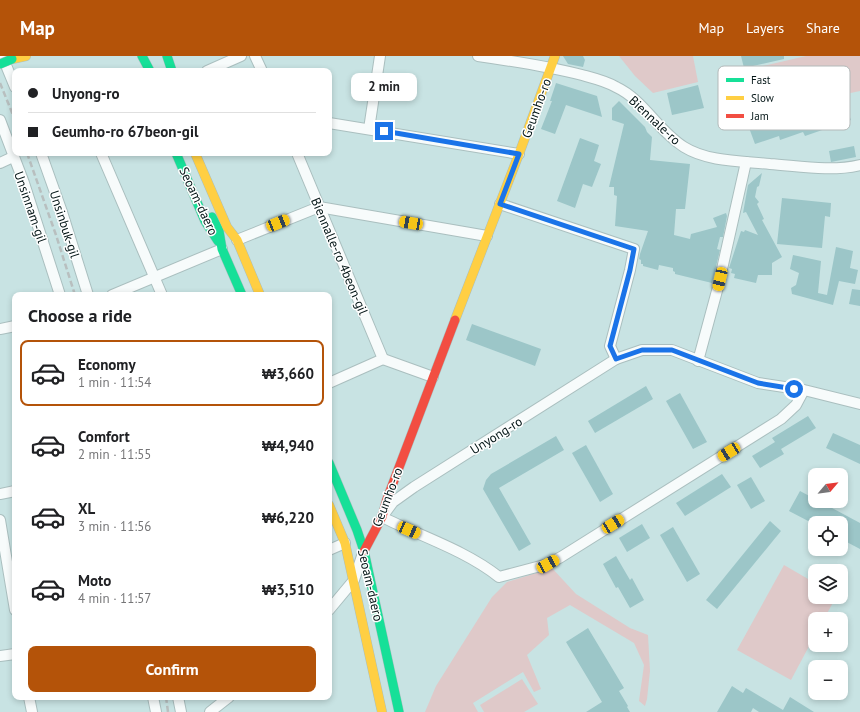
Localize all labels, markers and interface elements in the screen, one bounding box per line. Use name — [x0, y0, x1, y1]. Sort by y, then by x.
text: Map — [20, 16, 55, 40]
text: Map — [698, 19, 724, 37]
text: Layers — [746, 19, 784, 37]
text: Share — [806, 19, 840, 37]
legend — [718, 66, 850, 130]
callout: 2 min — [351, 73, 417, 101]
text: Fast — [751, 73, 771, 87]
street label: Geumho-ro — [518, 76, 555, 140]
text: 2 min — [368, 78, 400, 95]
text: Unyong-ro — [52, 84, 120, 103]
text: Slow — [751, 91, 774, 105]
street label: Biennale-ro — [625, 92, 684, 149]
text: Jam — [750, 109, 769, 123]
text: Geumho-ro 67beon-gil — [52, 122, 198, 141]
route end — [375, 122, 393, 140]
street label: Seoam-daero — [175, 164, 222, 238]
street label: Unsinnam-gil — [10, 169, 51, 245]
street label: Unsinbuk-gil — [46, 188, 84, 260]
street label: Biennalle-ro 4beon-gil — [307, 195, 372, 318]
car — [265, 213, 291, 233]
car — [398, 215, 424, 231]
car — [711, 266, 729, 292]
text: Choose a ride — [28, 304, 132, 327]
icon: car — [30, 355, 66, 391]
text: Economy — [78, 355, 136, 374]
text: ₩3,660 — [262, 364, 314, 383]
text: 1 min · 11:54 — [78, 374, 151, 391]
route start — [785, 380, 803, 398]
street label: Unyong-ro — [467, 413, 526, 458]
icon: car — [30, 427, 66, 463]
text: Comfort — [78, 427, 130, 446]
text: ₩4,940 — [262, 436, 314, 455]
car — [716, 441, 742, 463]
text: 2 min · 11:55 — [78, 446, 151, 463]
street label: Geumho-ro — [368, 465, 407, 529]
north arrow — [808, 468, 848, 508]
map controls — [808, 468, 848, 700]
icon: car — [30, 499, 66, 535]
text: XL — [78, 499, 95, 518]
text: ₩6,220 — [262, 508, 314, 527]
car — [600, 513, 626, 535]
button: locate — [808, 516, 848, 556]
text: 3 min · 11:56 — [78, 518, 151, 535]
car — [396, 520, 422, 540]
street label: Seoam-daero — [354, 547, 387, 623]
car — [535, 553, 561, 575]
button: layers — [808, 564, 848, 604]
icon: car — [30, 571, 66, 607]
text: Moto — [78, 571, 111, 590]
text: ₩3,510 — [262, 580, 314, 599]
text: 4 min · 11:57 — [78, 590, 151, 607]
button: + — [808, 612, 848, 652]
button: Confirm — [28, 646, 316, 692]
button: − — [808, 660, 848, 700]

